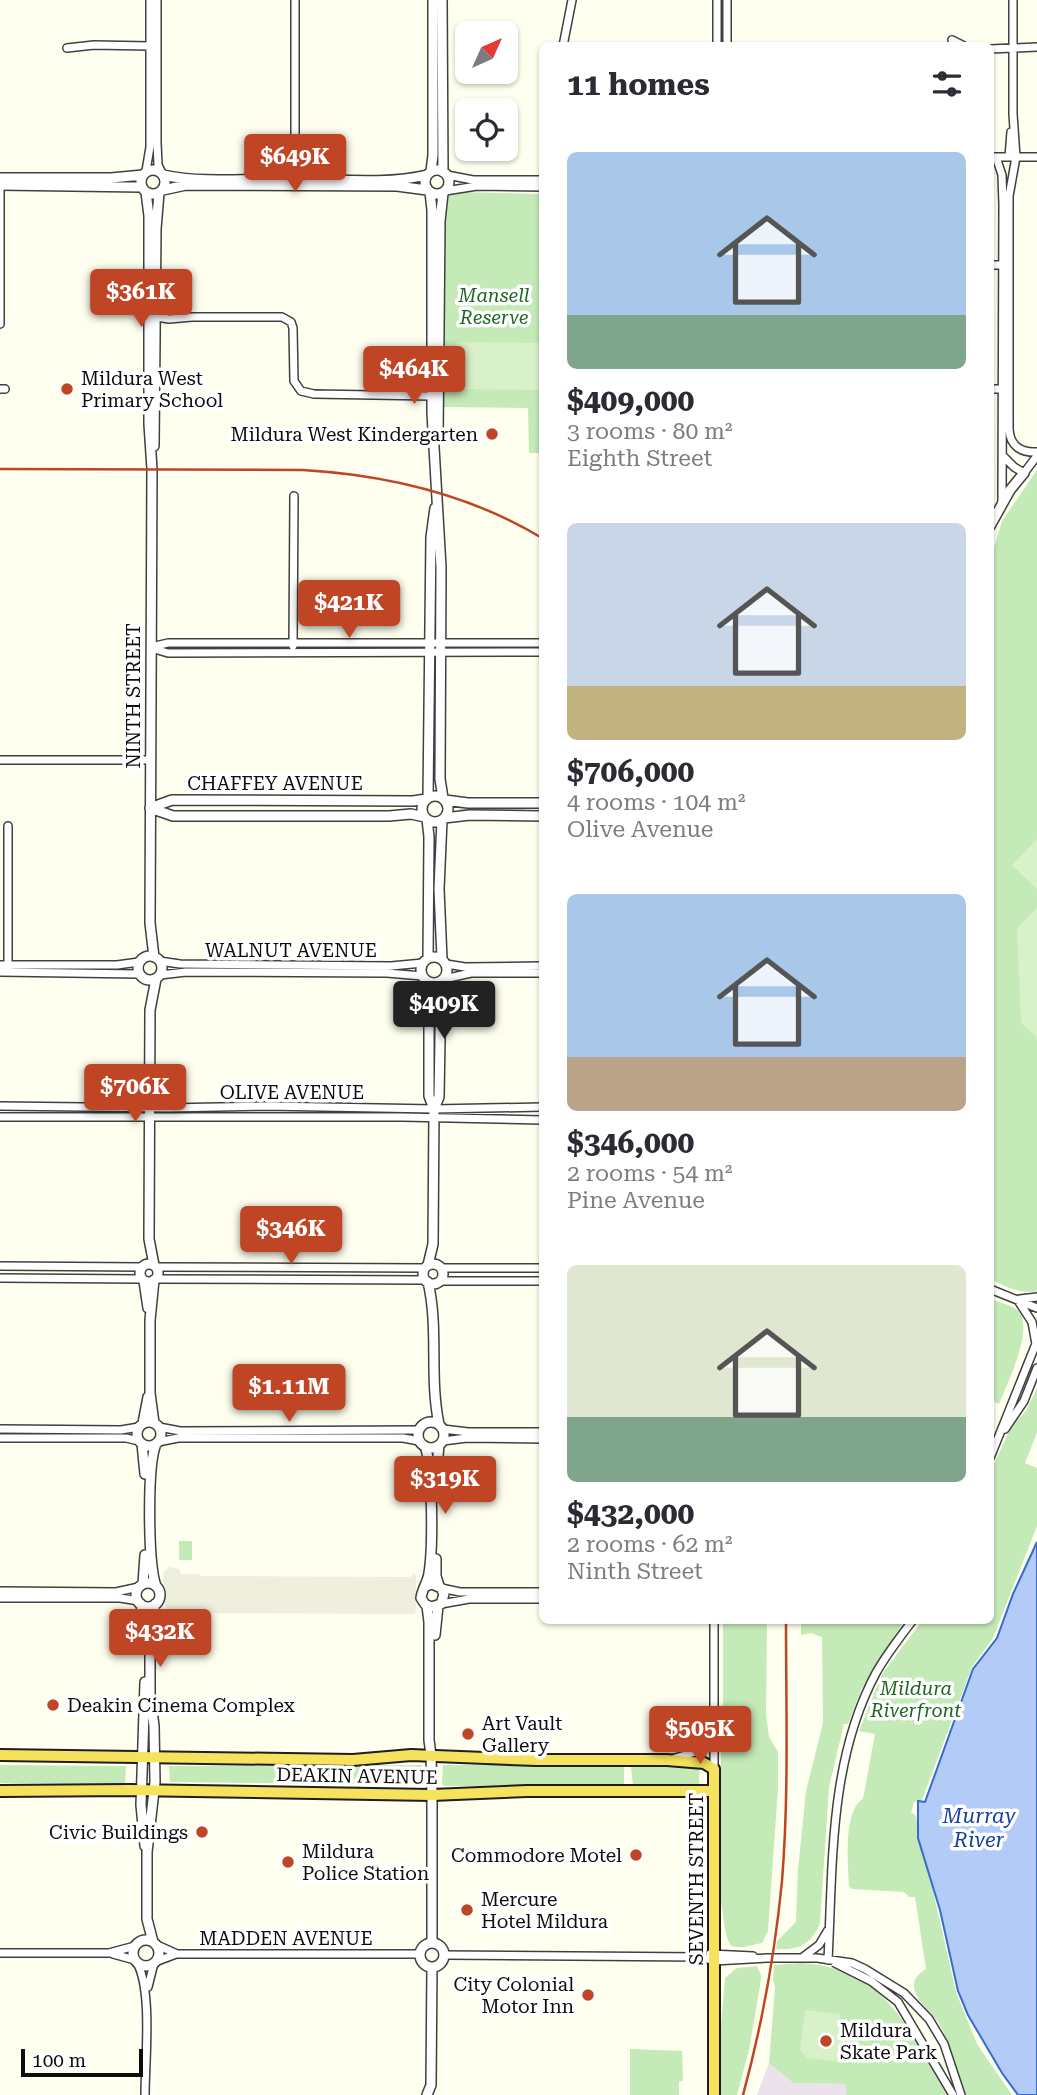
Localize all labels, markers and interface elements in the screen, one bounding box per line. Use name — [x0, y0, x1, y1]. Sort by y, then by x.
north arrow — [455, 21, 518, 84]
map controls — [455, 21, 518, 161]
icon: filters — [928, 65, 966, 103]
text: 11 homes — [567, 67, 710, 102]
button: locate — [455, 98, 518, 161]
pin: $649K — [246, 134, 344, 194]
text: $649K — [260, 143, 330, 170]
icon: home — [704, 197, 830, 323]
pin: $361K — [92, 270, 190, 329]
text: $361K — [106, 278, 176, 305]
park label: Mansell Reserve — [458, 284, 530, 329]
pin: $464K — [365, 346, 463, 406]
text: $464K — [379, 355, 449, 382]
place label: Mildura West Primary School — [81, 367, 223, 412]
marker: Mildura West Primary School — [59, 381, 75, 397]
text: $409,000 — [567, 383, 694, 418]
text: 3 rooms · 80 m² — [567, 418, 733, 445]
place label: Mildura West Kindergarten — [231, 423, 478, 446]
marker: Mildura West Kindergarten — [484, 426, 500, 442]
text: Eighth Street — [567, 445, 712, 472]
icon: home — [704, 568, 830, 694]
pin: $421K — [300, 580, 398, 640]
text: $421K — [314, 589, 384, 616]
street label: NINTH STREET — [122, 623, 145, 769]
text: $706,000 — [567, 754, 694, 789]
street label: CHAFFEY AVENUE — [187, 772, 363, 795]
text: 4 rooms · 104 m² — [567, 789, 745, 816]
text: Olive Avenue — [567, 816, 713, 843]
street label: WALNUT AVENUE — [205, 939, 377, 962]
icon: home — [704, 939, 830, 1065]
pin: $409K — [395, 982, 493, 1041]
text: $409K — [409, 990, 479, 1017]
pin: $706K — [86, 1064, 184, 1124]
text: $706K — [100, 1073, 170, 1100]
street label: OLIVE AVENUE — [220, 1081, 364, 1104]
text: $346,000 — [567, 1125, 694, 1160]
text: 2 rooms · 54 m² — [567, 1160, 733, 1187]
text: Pine Avenue — [567, 1187, 705, 1214]
pin: $346K — [242, 1206, 340, 1266]
text: $346K — [256, 1215, 326, 1242]
icon: home — [704, 1310, 830, 1436]
pin: $1.11M — [232, 1364, 346, 1424]
text: $1.11M — [249, 1373, 329, 1400]
pin: $319K — [396, 1456, 494, 1516]
text: $319K — [410, 1465, 480, 1492]
text: $432,000 — [567, 1496, 694, 1531]
text: 2 rooms · 62 m² — [567, 1531, 733, 1558]
text: Ninth Street — [567, 1558, 703, 1585]
pin: $432K — [111, 1610, 209, 1669]
text: $432K — [125, 1618, 195, 1645]
park label: Mildura Riverfront — [870, 1677, 961, 1722]
place label: Deakin Cinema Complex — [67, 1694, 295, 1717]
marker: Deakin Cinema Complex — [45, 1697, 61, 1713]
pin: $505K — [651, 1706, 749, 1766]
place label: Art Vault Gallery — [482, 1712, 562, 1757]
text: $505K — [665, 1715, 735, 1742]
marker: Art Vault Gallery — [460, 1726, 476, 1742]
street label: DEAKIN AVENUE — [276, 1763, 438, 1789]
street label: SEVENTH STREET — [685, 1793, 708, 1965]
water label: Murray River — [942, 1804, 1016, 1852]
place label: Civic Buildings — [49, 1821, 188, 1844]
marker: Civic Buildings — [194, 1824, 210, 1840]
place label: Mildura Police Station — [302, 1840, 429, 1885]
place label: Commodore Motel — [451, 1844, 622, 1867]
marker: Commodore Motel — [628, 1847, 644, 1863]
marker: Mildura Police Station — [280, 1854, 296, 1870]
place label: Mercure Hotel Mildura — [481, 1888, 609, 1933]
marker: Mercure Hotel Mildura — [459, 1902, 475, 1918]
street label: MADDEN AVENUE — [199, 1927, 373, 1950]
place label: City Colonial Motor Inn — [453, 1973, 574, 2018]
marker: City Colonial Motor Inn — [580, 1987, 596, 2003]
place label: Mildura Skate Park — [840, 2019, 937, 2064]
marker: Mildura Skate Park — [818, 2033, 834, 2049]
scale bar — [21, 2046, 144, 2078]
text: 100 m — [32, 2049, 86, 2072]

